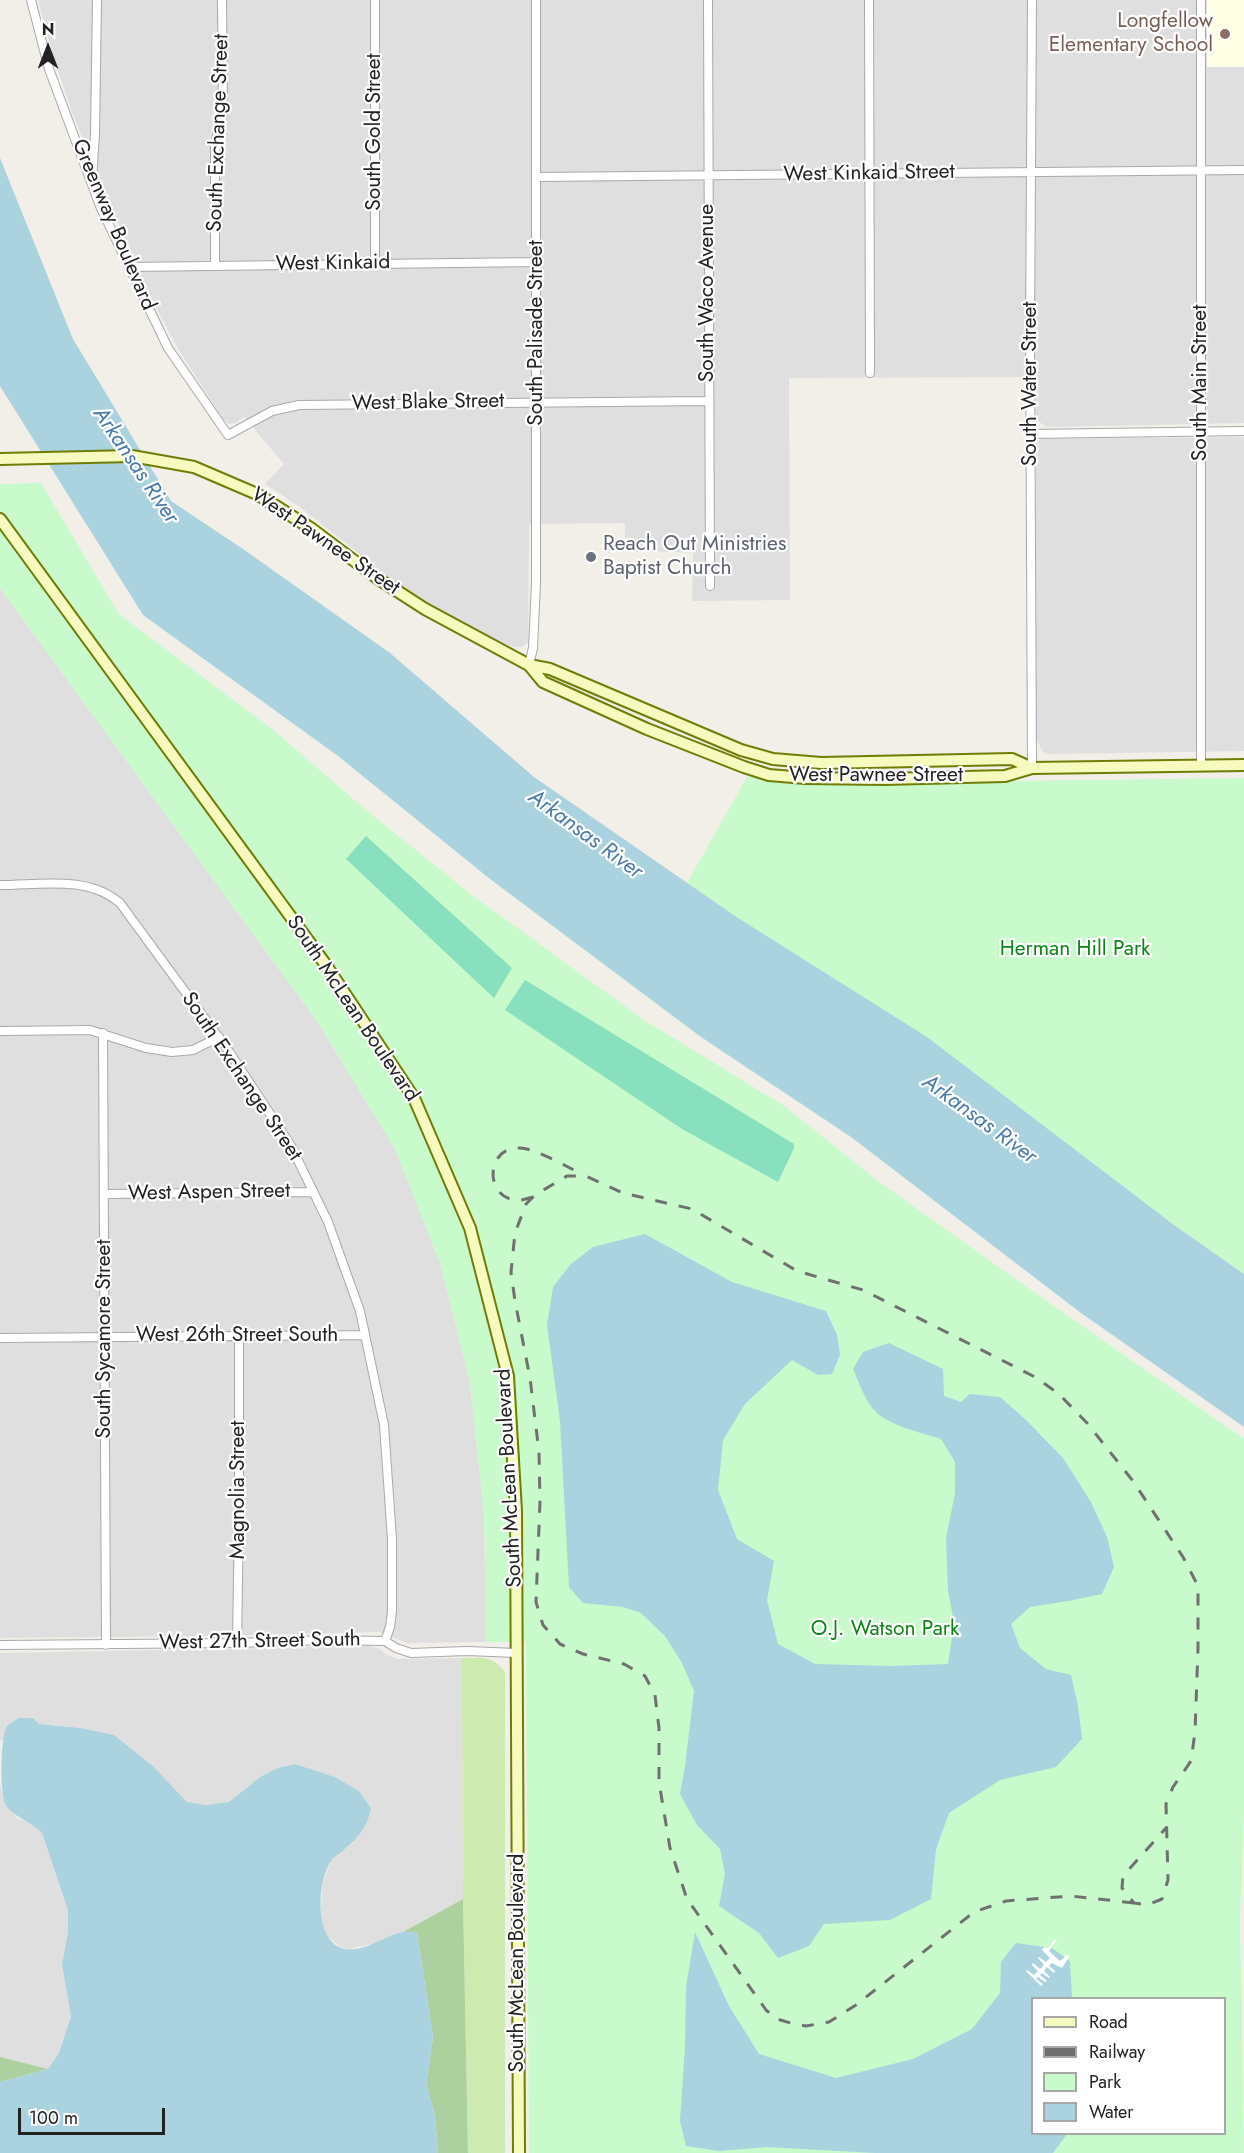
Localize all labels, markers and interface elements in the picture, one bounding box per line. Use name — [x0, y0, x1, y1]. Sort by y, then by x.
place label: Longfellow Elementary School — [1049, 9, 1213, 59]
north arrow — [18, 18, 78, 78]
text: N — [42, 18, 54, 41]
marker: Longfellow Elementary School — [1218, 27, 1232, 41]
street label: South Exchange Street — [203, 34, 235, 232]
street label: South Gold Street — [362, 53, 388, 211]
street label: Greenway Boulevard — [66, 136, 160, 314]
street label: West Kinkaid Street — [783, 160, 955, 188]
street label: South Waco Avenue — [695, 204, 721, 382]
street label: South Palisade Street — [524, 240, 550, 426]
street label: West Kinkaid — [275, 250, 391, 278]
street label: South Water Street — [1018, 302, 1044, 466]
street label: South Main Street — [1188, 305, 1214, 461]
street label: West Blake Street — [352, 389, 504, 417]
water label: Arkansas River — [86, 403, 184, 529]
street label: West Pawnee Street — [246, 483, 404, 601]
place label: Reach Out Ministries Baptist Church — [603, 532, 786, 582]
marker: Reach Out Ministries Baptist Church — [584, 550, 598, 564]
street label: West Pawnee Street — [789, 763, 963, 789]
water label: Arkansas River — [523, 785, 647, 885]
street label: South McLean Boulevard — [280, 911, 424, 1107]
park label: Herman Hill Park — [1000, 937, 1150, 963]
street label: South Exchange Street — [175, 988, 307, 1166]
water label: Arkansas River — [917, 1070, 1041, 1170]
street label: West Aspen Street — [128, 1179, 290, 1207]
street label: South Sycamore Street — [92, 1240, 118, 1438]
street label: West 26th Street South — [136, 1323, 338, 1349]
street label: South McLean Boulevard — [492, 1368, 528, 1588]
street label: Magnolia Street — [226, 1421, 252, 1559]
park label: O.J. Watson Park — [811, 1617, 959, 1643]
street label: West 27th Street South — [159, 1628, 361, 1656]
street label: South McLean Boulevard — [505, 1853, 531, 2073]
legend — [1031, 1997, 1226, 2135]
text: Road — [1089, 2009, 1128, 2035]
text: Railway — [1089, 2039, 1145, 2065]
text: Park — [1089, 2069, 1121, 2095]
scale bar — [21, 2096, 168, 2134]
text: Water — [1089, 2099, 1133, 2125]
text: 100 m — [29, 2105, 78, 2131]

